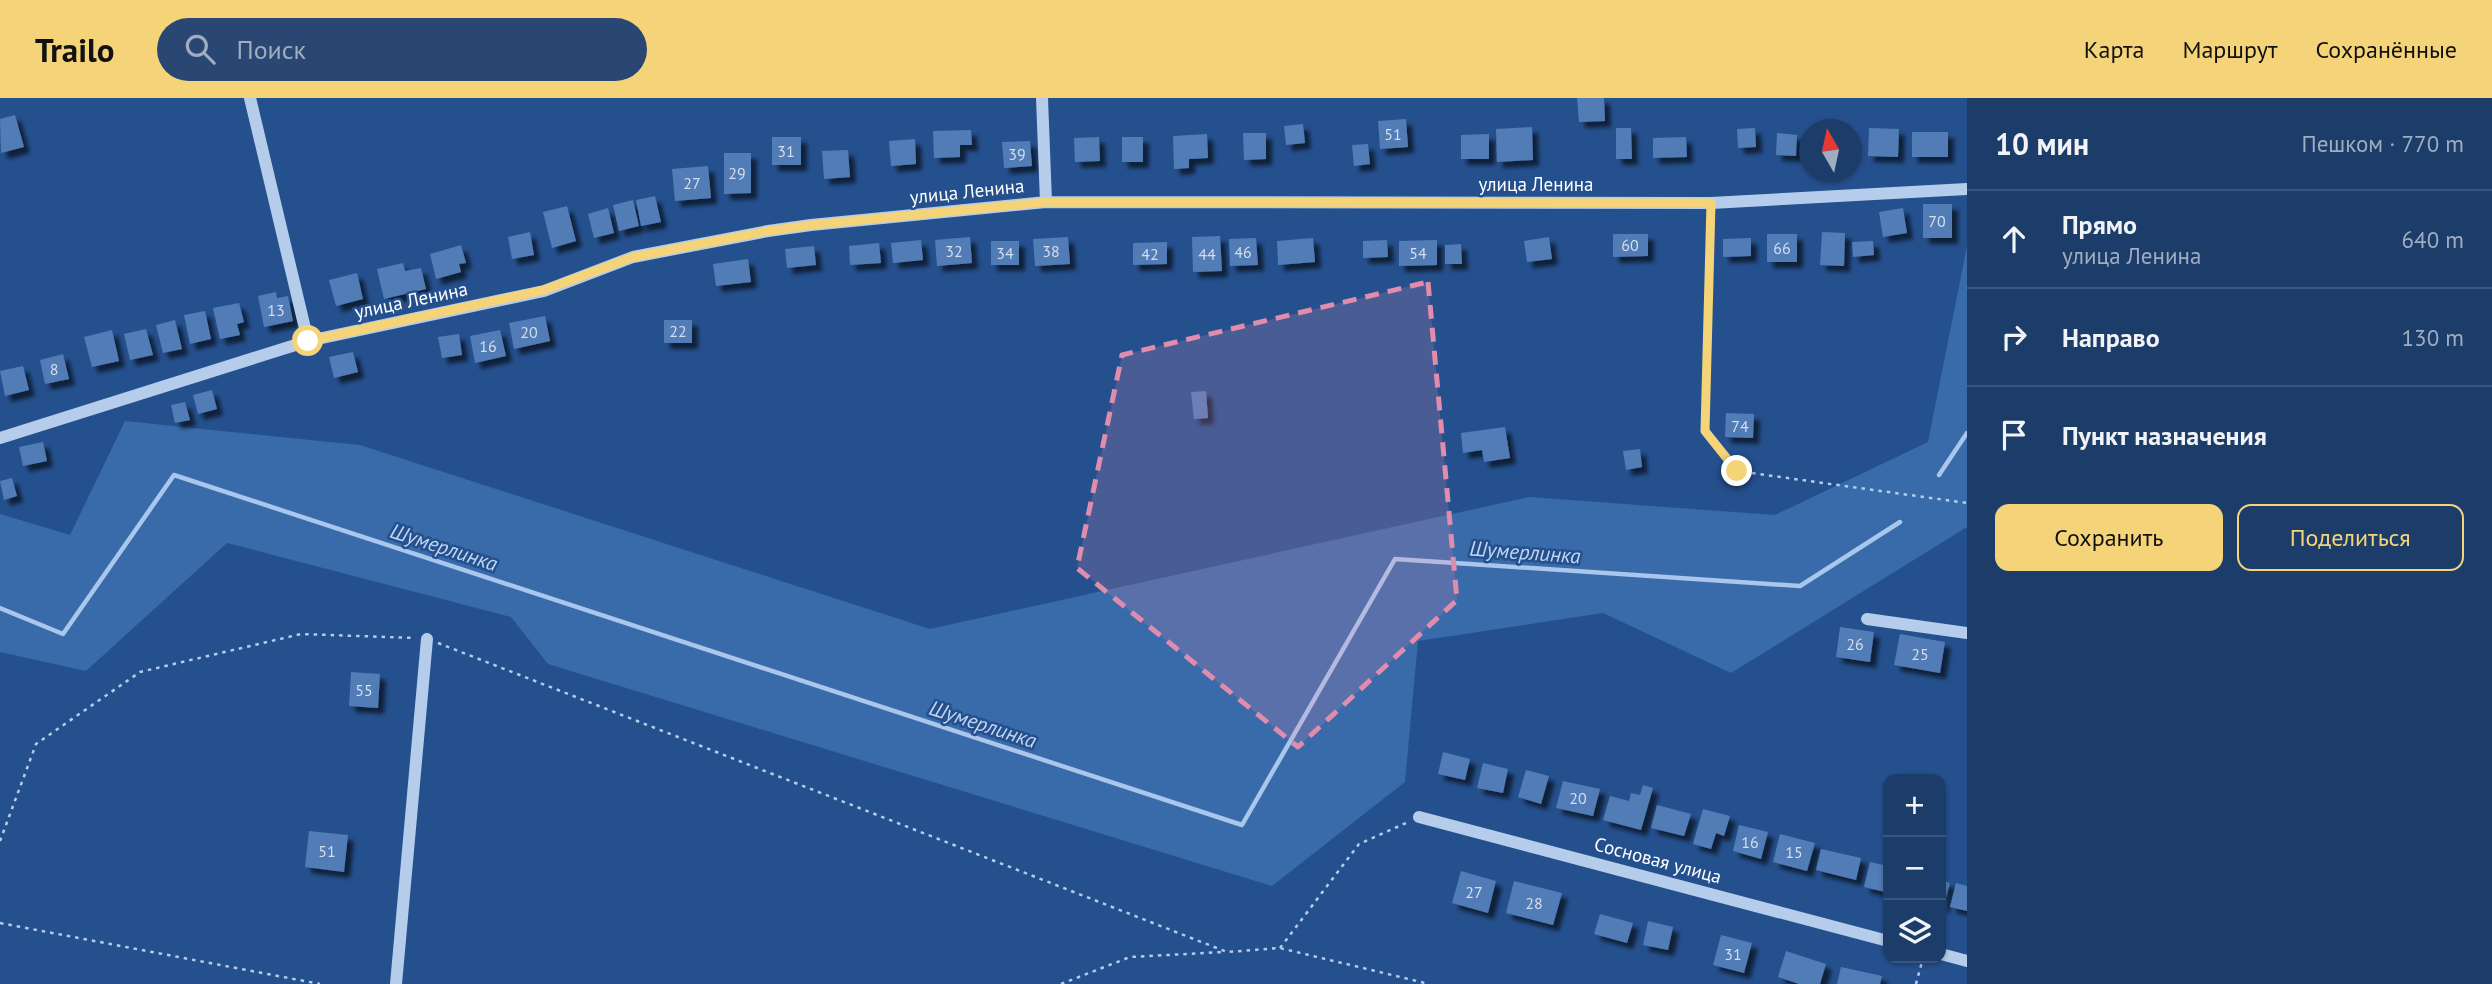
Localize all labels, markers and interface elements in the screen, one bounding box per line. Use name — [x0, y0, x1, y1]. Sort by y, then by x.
search box — [157, 18, 647, 81]
text: Trailo — [35, 28, 115, 71]
icon: search — [181, 30, 219, 68]
text: Поиск — [237, 33, 306, 66]
text: Карта — [2084, 34, 2144, 65]
text: Маршрут — [2182, 34, 2277, 65]
text: Сохранённые — [2315, 34, 2457, 65]
north arrow — [1799, 119, 1862, 182]
house number: 51 — [1384, 124, 1402, 144]
text: 10 мин — [1995, 124, 2089, 163]
text: Пешком · 770 m — [2301, 129, 2464, 158]
house number: 31 — [777, 141, 795, 161]
house number: 39 — [1008, 144, 1026, 164]
house number: 29 — [728, 163, 746, 183]
street label: улица Ленина — [1478, 172, 1594, 196]
house number: 27 — [683, 173, 701, 193]
street label: улица Ленина — [909, 173, 1025, 209]
text: Прямо — [2062, 208, 2137, 241]
house number: 70 — [1928, 211, 1946, 231]
icon: ahead — [1995, 220, 2033, 258]
text: 640 m — [2402, 225, 2464, 254]
house number: 60 — [1621, 235, 1639, 255]
house number: 66 — [1773, 238, 1791, 258]
house number: 32 — [945, 241, 963, 261]
house number: 38 — [1042, 241, 1060, 261]
text: улица Ленина — [2062, 241, 2201, 270]
house number: 46 — [1234, 242, 1252, 262]
house number: 34 — [996, 243, 1014, 263]
house number: 54 — [1409, 243, 1427, 263]
house number: 42 — [1141, 244, 1159, 264]
house number: 44 — [1198, 244, 1216, 264]
street label: улица Ленина — [352, 276, 470, 324]
house number: 13 — [267, 300, 285, 320]
icon: right — [1995, 318, 2033, 356]
house number: 22 — [669, 321, 687, 341]
text: Направо — [2062, 321, 2160, 354]
house number: 20 — [520, 322, 538, 342]
text: 130 m — [2402, 323, 2464, 352]
route start — [292, 325, 323, 356]
house number: 16 — [479, 336, 497, 356]
house number: 8 — [50, 359, 58, 379]
house number: 74 — [1731, 416, 1749, 436]
icon: arrive — [1995, 416, 2033, 454]
text: Пункт назначения — [2062, 419, 2267, 452]
route end — [1721, 455, 1752, 486]
button: Сохранить — [1995, 504, 2223, 571]
button: Поделиться — [2237, 504, 2464, 571]
water label: Шумерлинка — [387, 517, 502, 577]
water label: Шумерлинка — [1469, 535, 1582, 569]
house number: 26 — [1846, 634, 1864, 654]
house number: 25 — [1911, 644, 1929, 664]
house number: 55 — [355, 680, 373, 700]
water label: Шумерлинка — [926, 694, 1041, 754]
map controls — [1883, 774, 1946, 963]
button: + — [1883, 774, 1946, 837]
house number: 20 — [1569, 788, 1587, 808]
street label: Сосновая улица — [1592, 831, 1724, 889]
house number: 16 — [1741, 832, 1759, 852]
button: − — [1883, 837, 1946, 900]
house number: 51 — [318, 841, 336, 861]
house number: 15 — [1785, 842, 1803, 862]
house number: 27 — [1465, 882, 1483, 902]
house number: 28 — [1525, 893, 1543, 913]
button: layers — [1883, 900, 1946, 963]
house number: 31 — [1724, 944, 1742, 964]

